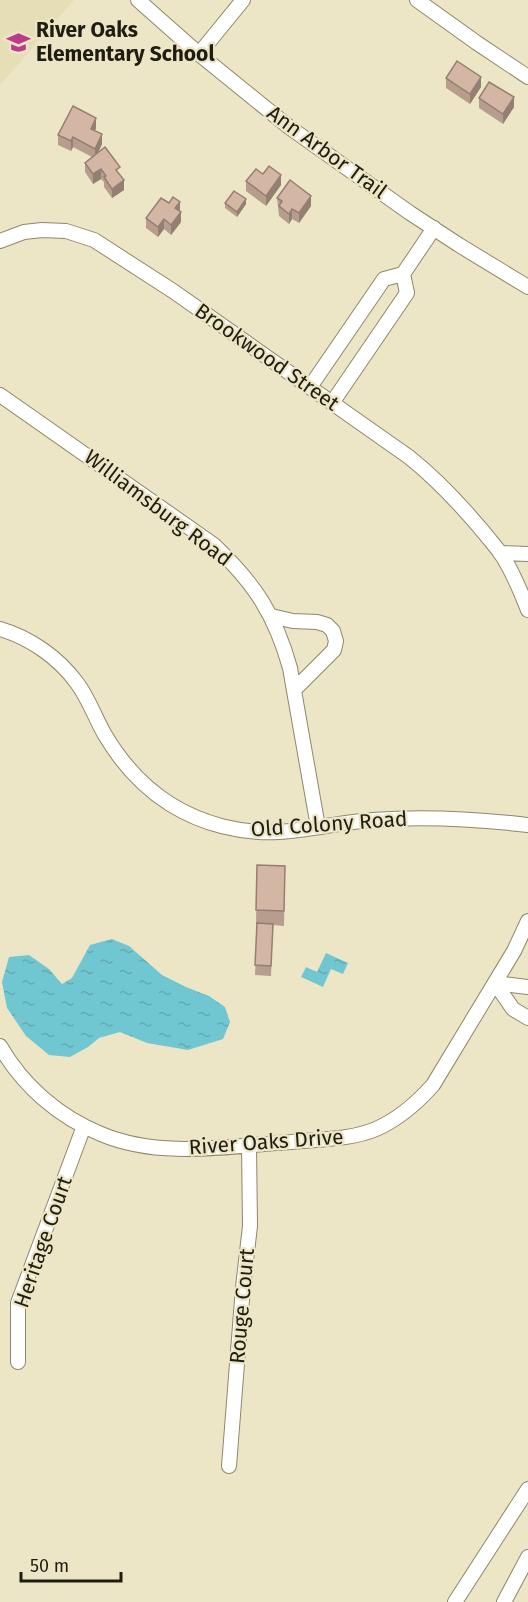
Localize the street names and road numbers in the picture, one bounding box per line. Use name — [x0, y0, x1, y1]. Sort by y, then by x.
street label: Ann Arbor Trail — [262, 100, 392, 204]
street label: Brookwood Street — [190, 298, 345, 417]
street label: Williamsburg Road — [79, 444, 237, 572]
street label: Old Colony Road — [250, 806, 408, 842]
street label: River Oaks Drive — [188, 1124, 344, 1160]
street label: Heritage Court — [8, 1172, 78, 1311]
street label: Rouge Court — [224, 1247, 260, 1365]

